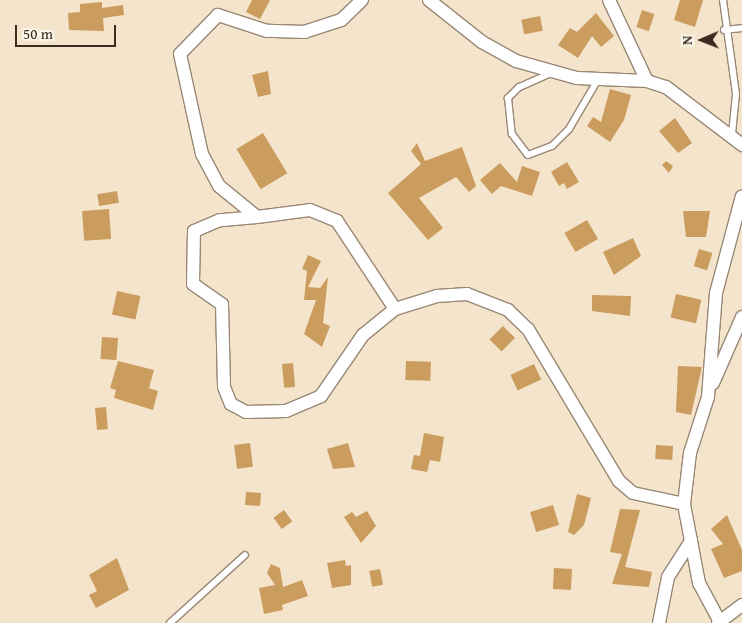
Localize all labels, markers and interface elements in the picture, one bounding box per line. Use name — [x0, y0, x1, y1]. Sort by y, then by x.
scale bar — [18, 15, 119, 47]
north arrow — [677, 15, 727, 65]
text: 50 m — [23, 23, 53, 44]
text: N — [677, 35, 697, 45]

